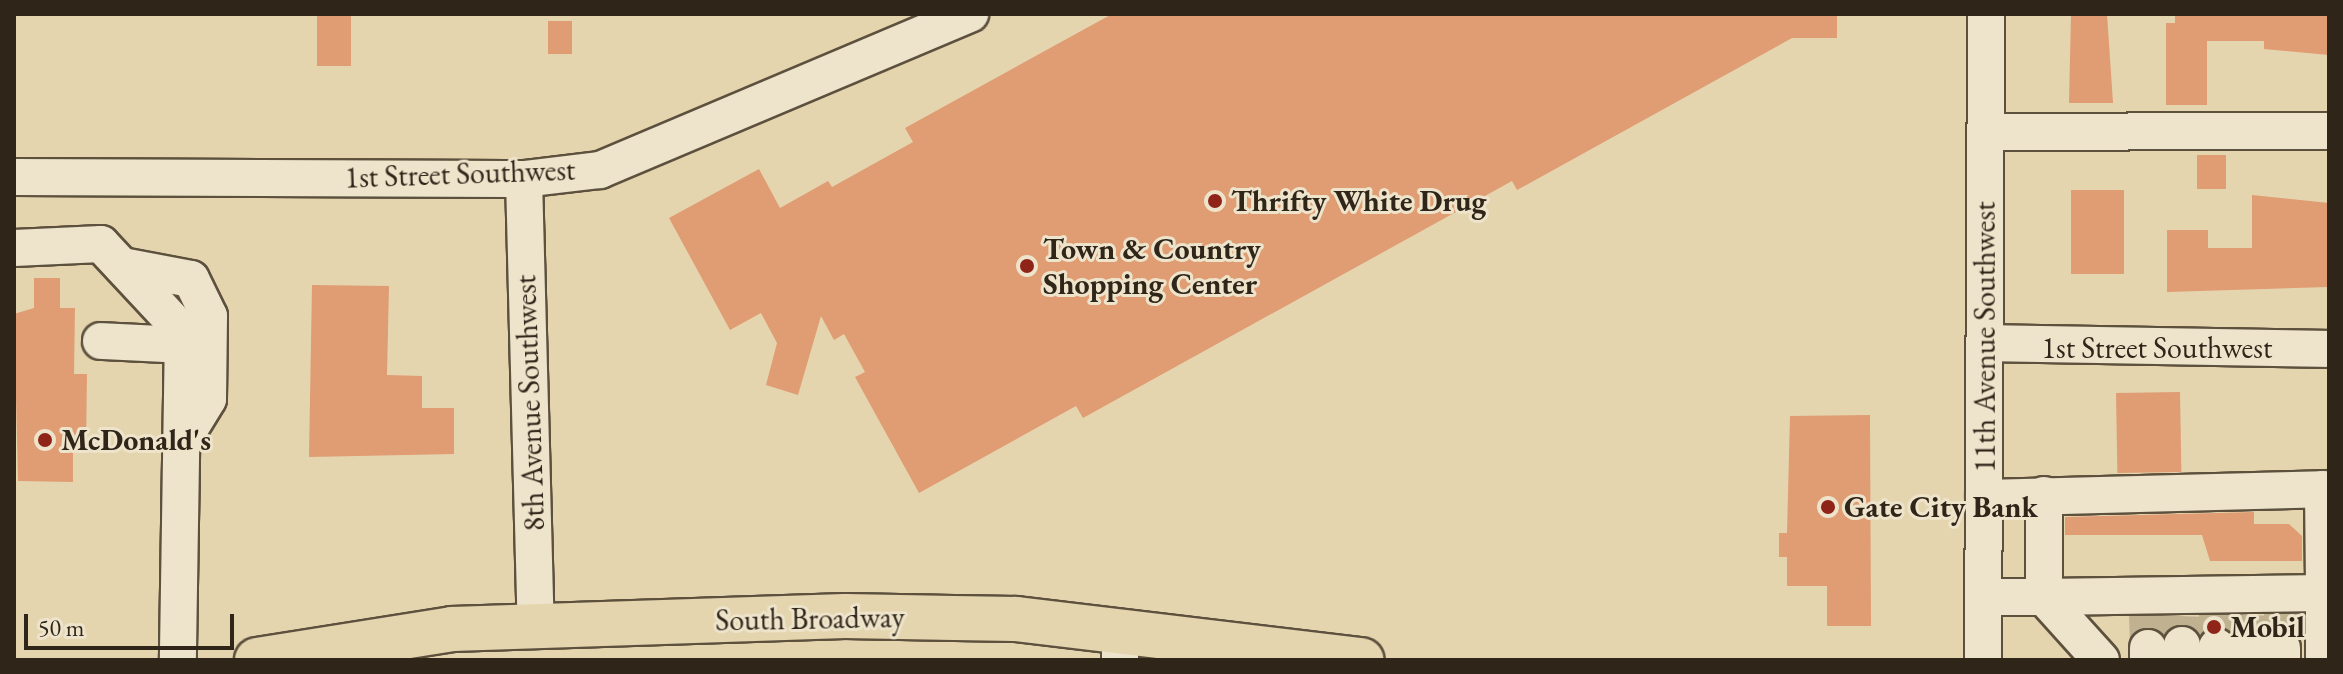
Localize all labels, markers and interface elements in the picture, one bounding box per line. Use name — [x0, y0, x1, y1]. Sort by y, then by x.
street label: 1st Street Southwest — [344, 152, 576, 196]
place label: Thrifty White Drug — [1231, 183, 1487, 219]
marker: Thrifty White Drug — [1206, 192, 1224, 210]
street label: 11th Avenue Southwest — [1967, 201, 2003, 473]
place label: Town & Country Shopping Center — [1043, 231, 1261, 302]
marker: Town & Country Shopping Center — [1018, 257, 1036, 275]
street label: 8th Avenue Southwest — [508, 274, 552, 532]
street label: 1st Street Southwest — [2042, 330, 2272, 366]
place label: McDonald's — [61, 422, 211, 458]
marker: McDonald's — [36, 431, 54, 449]
place label: Gate City Bank — [1844, 489, 2038, 525]
marker: Gate City Bank — [1819, 498, 1837, 516]
scale bar — [28, 598, 238, 648]
street label: South Broadway — [715, 599, 905, 639]
place label: Mobil — [2230, 609, 2305, 645]
text: 50 m — [38, 612, 85, 643]
marker: Mobil — [2205, 618, 2223, 636]

